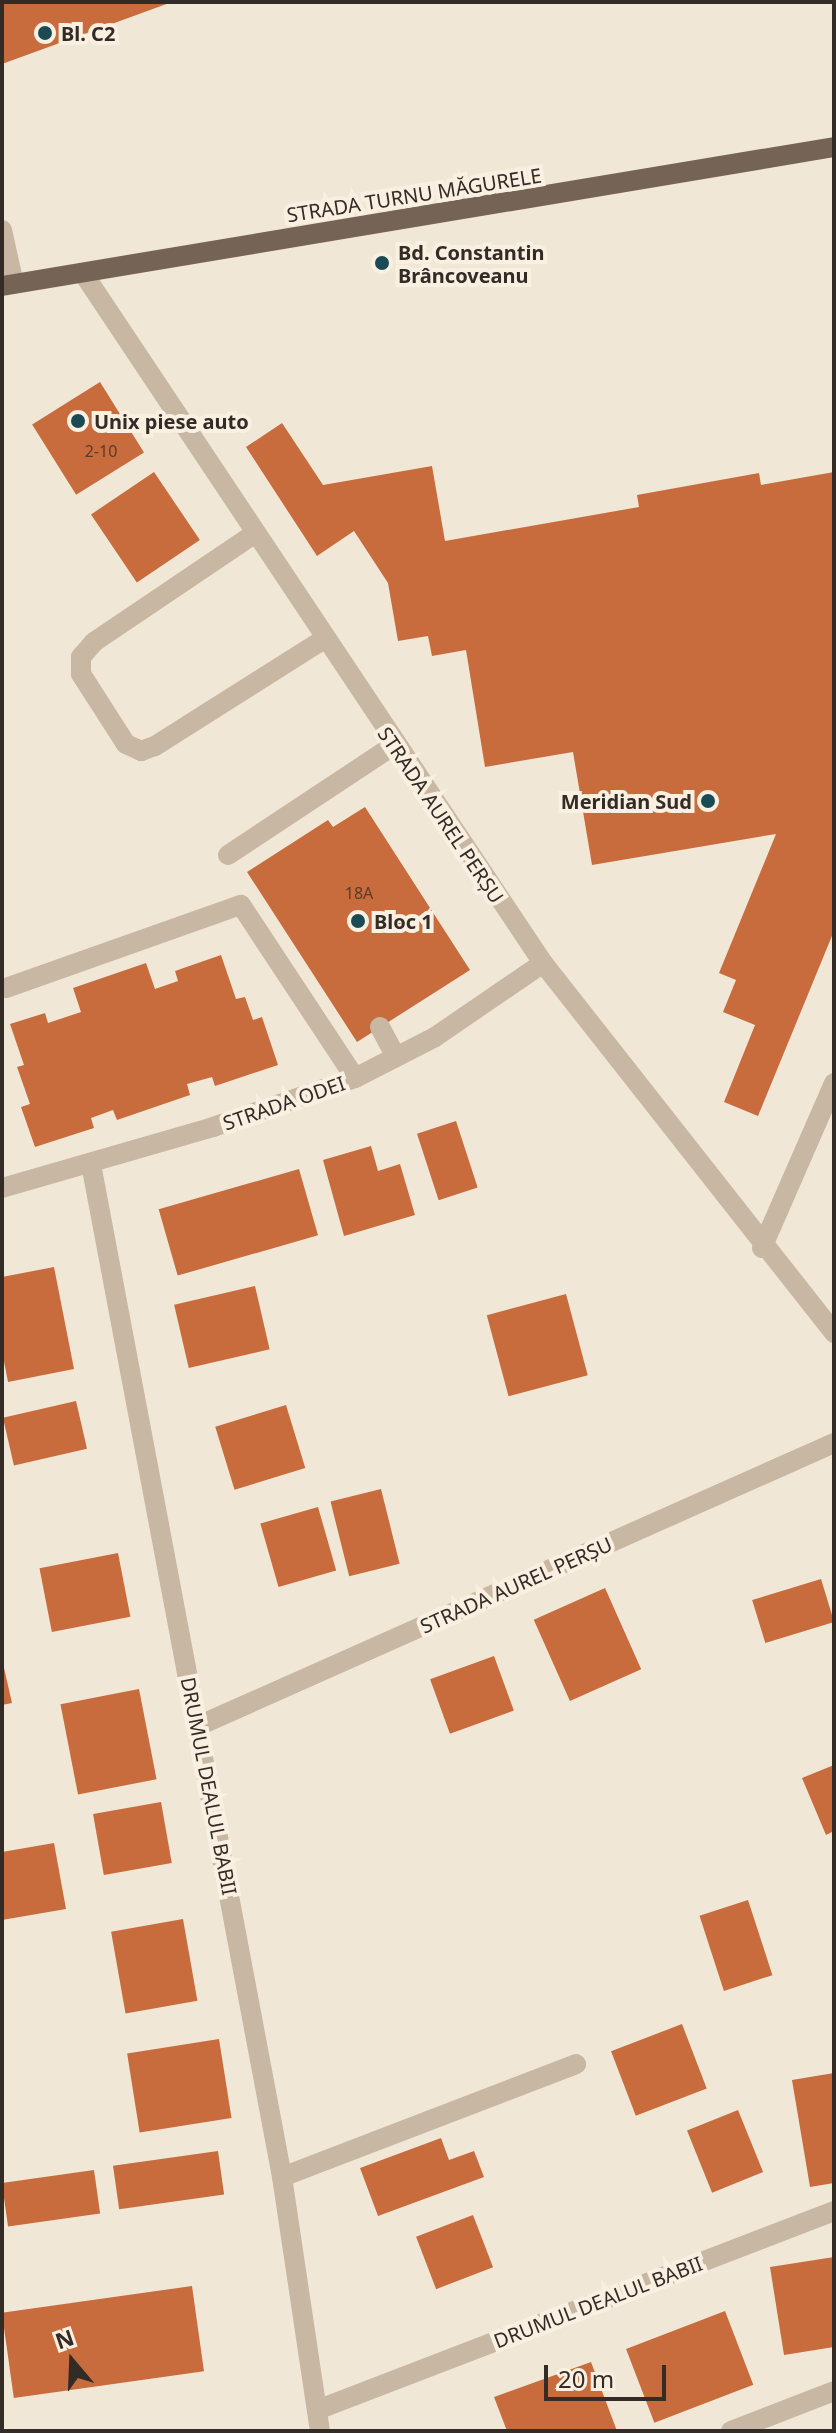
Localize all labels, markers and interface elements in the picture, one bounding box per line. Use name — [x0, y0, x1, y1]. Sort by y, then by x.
place label: Bl. C2 — [61, 21, 115, 45]
marker: Bl. C2 — [36, 24, 54, 42]
street label: STRADA TURNU MĂGURELE — [285, 163, 543, 227]
place label: Bd. Constantin Brâncoveanu — [398, 240, 544, 287]
marker: Bd. Constantin Brâncoveanu — [373, 254, 391, 272]
place label: Unix piese auto — [94, 409, 249, 433]
marker: Unix piese auto — [69, 412, 87, 430]
house number: 2-10 — [85, 441, 117, 461]
street label: STRADA AUREL PERȘU — [373, 722, 509, 908]
place label: Meridian Sud — [561, 789, 692, 813]
marker: Meridian Sud — [699, 792, 717, 810]
house number: 18A — [345, 883, 373, 903]
place label: Bloc 1 — [374, 909, 433, 933]
marker: Bloc 1 — [349, 912, 367, 930]
street label: STRADA ODEI — [220, 1071, 348, 1135]
street label: STRADA AUREL PERȘU — [416, 1532, 616, 1638]
street label: DRUMUL DEALUL BABII — [176, 1675, 242, 1897]
street label: DRUMUL DEALUL BABII — [490, 2251, 706, 2353]
north arrow — [32, 2321, 112, 2401]
text: N — [51, 2321, 78, 2355]
scale bar — [548, 2349, 670, 2399]
text: 20 m — [558, 2362, 614, 2395]

